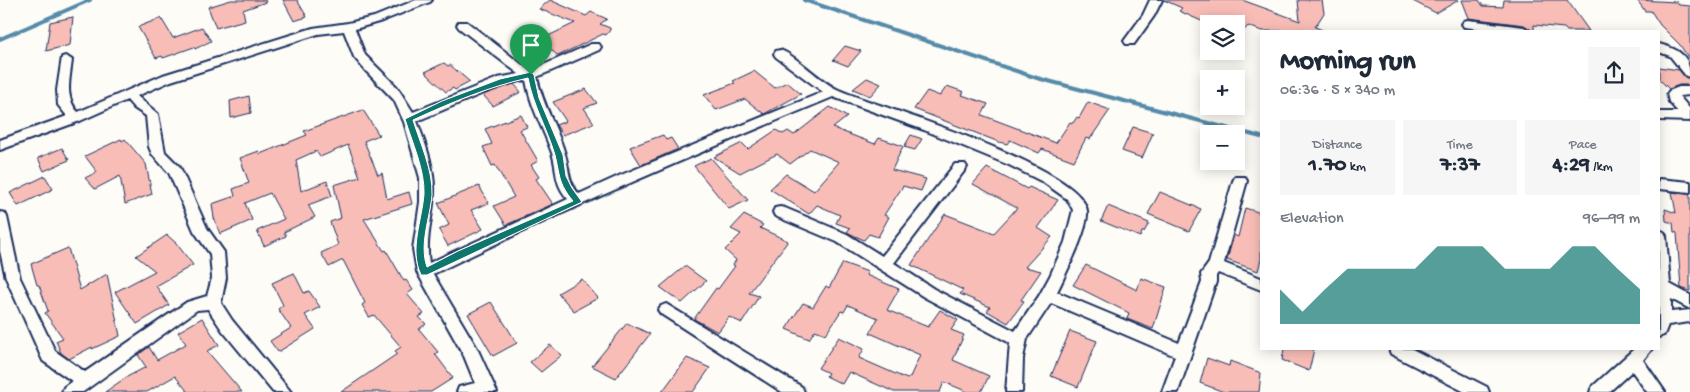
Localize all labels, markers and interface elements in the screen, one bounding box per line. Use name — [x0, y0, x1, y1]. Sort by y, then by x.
map controls — [1200, 15, 1245, 170]
button: layers — [1200, 15, 1245, 60]
pin — [510, 24, 552, 75]
icon: arrive — [517, 31, 545, 59]
text: Morning run — [1280, 46, 1415, 79]
button: share — [1588, 47, 1640, 99]
button: + — [1200, 70, 1245, 115]
text: 06:36 · 5 × 340 m — [1280, 82, 1395, 101]
button: − — [1200, 125, 1245, 170]
text: Distance — [1313, 137, 1362, 154]
text: Time — [1447, 137, 1473, 154]
text: Pace — [1569, 137, 1596, 154]
text: 1.70 — [1309, 154, 1347, 179]
text: 7:37 — [1440, 154, 1480, 179]
text: 4:29 — [1553, 154, 1590, 179]
text: km — [1347, 159, 1366, 176]
text: /km — [1590, 159, 1613, 176]
text: Elevation — [1280, 210, 1344, 229]
text: 96–99 m — [1583, 210, 1640, 229]

